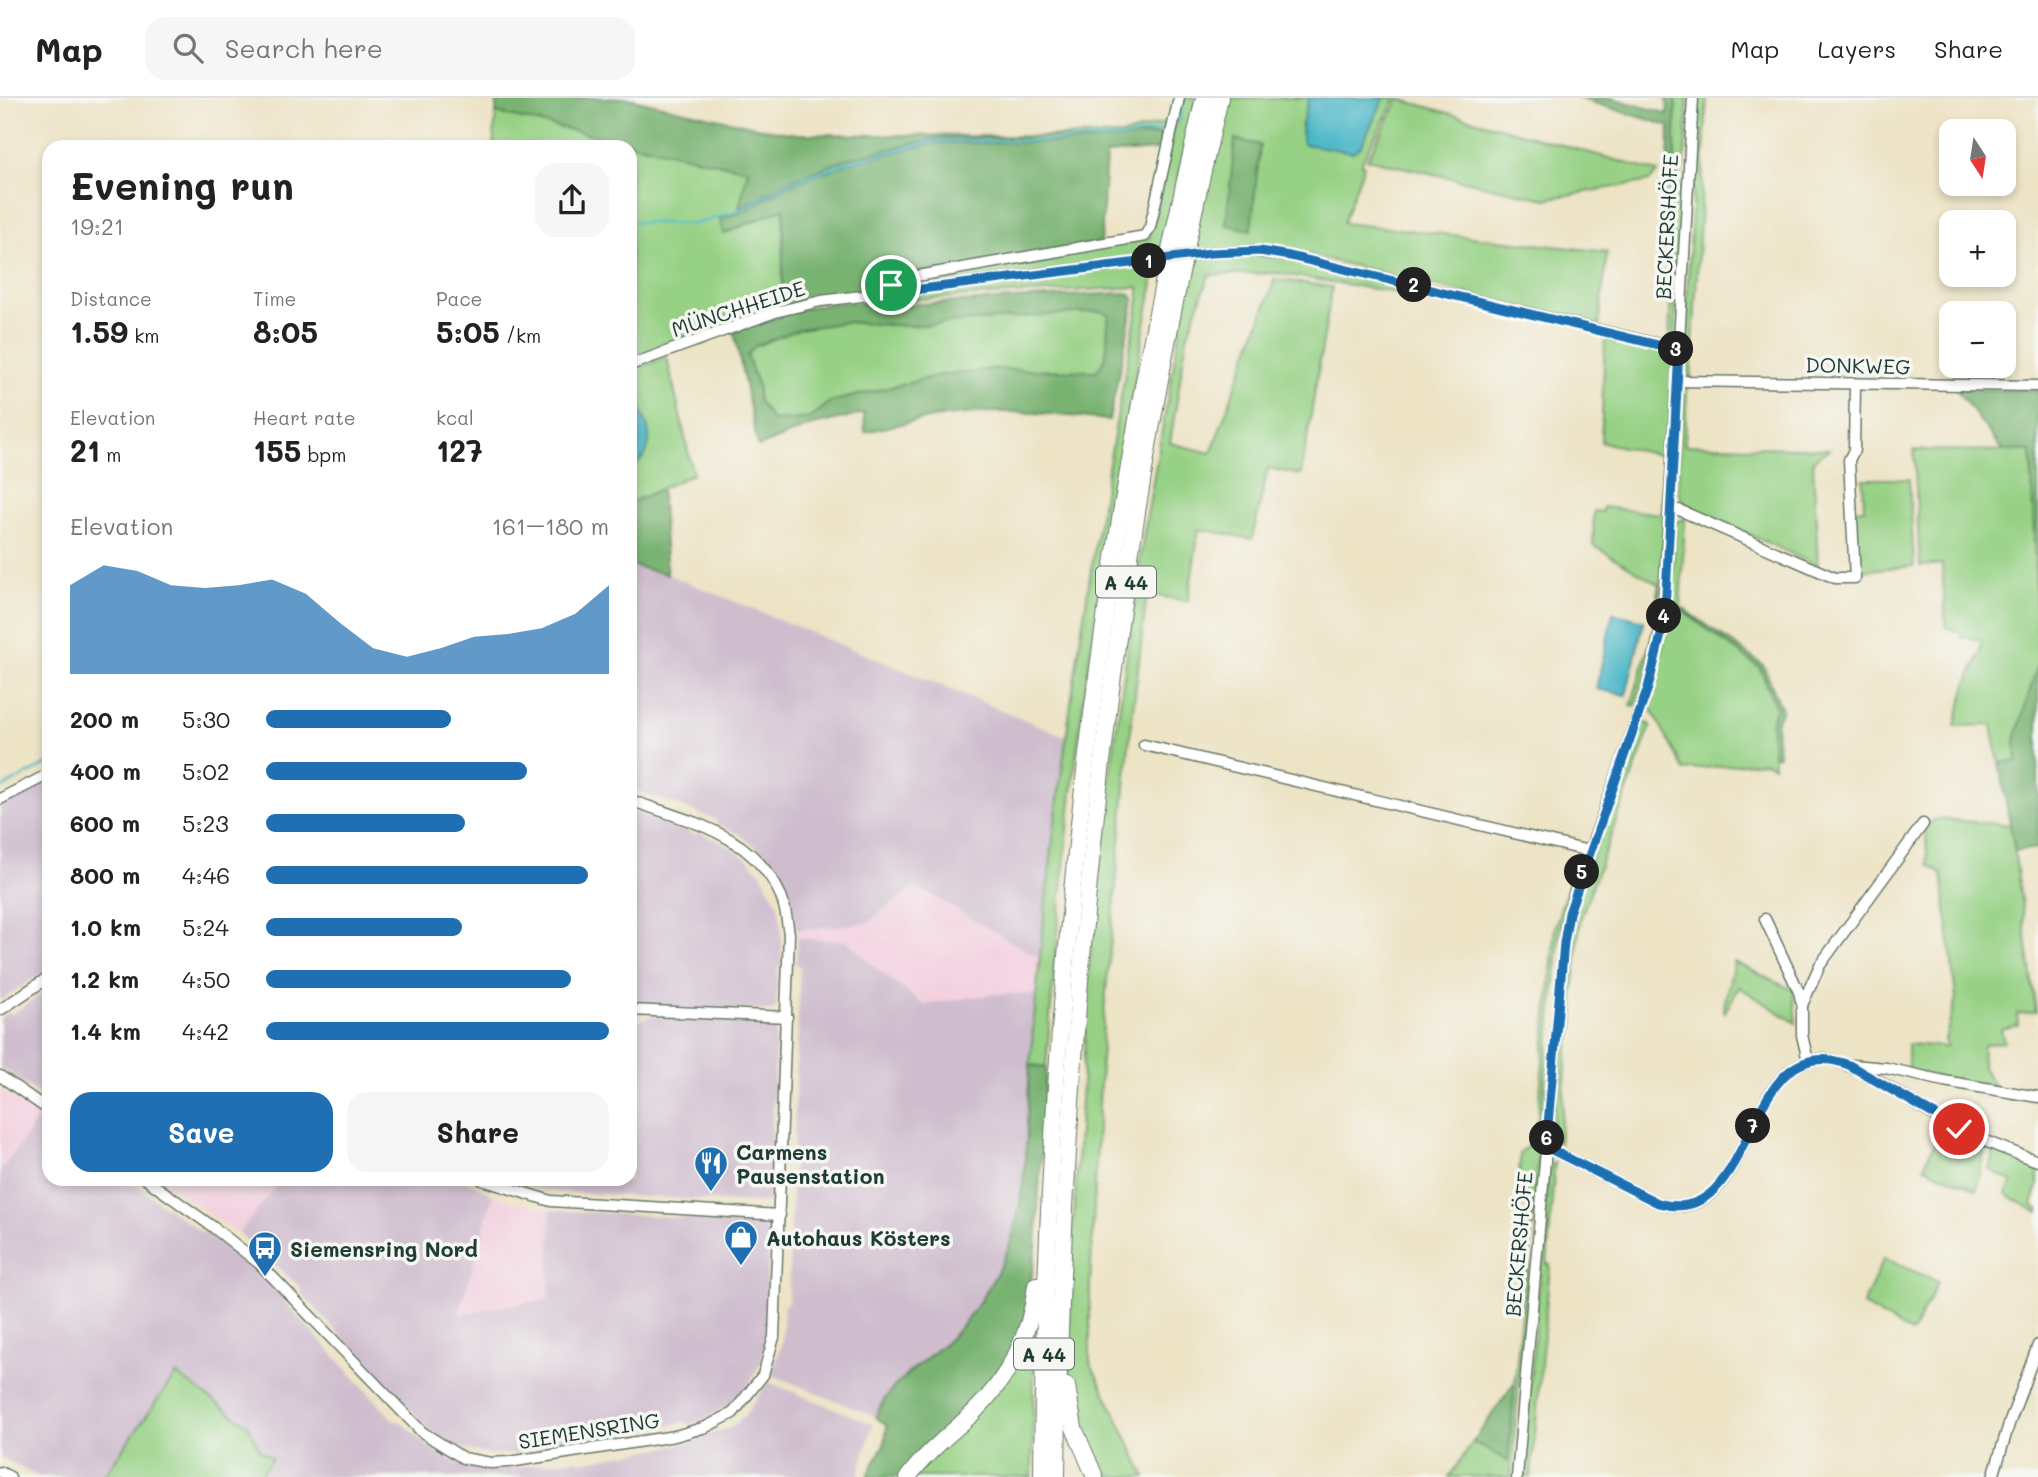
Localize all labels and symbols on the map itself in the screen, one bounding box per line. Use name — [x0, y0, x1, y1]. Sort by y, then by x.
north arrow — [1939, 119, 2016, 196]
street label: BECKERSHÖFE — [1649, 154, 1683, 300]
pin: 1 — [1132, 244, 1166, 278]
pin — [861, 255, 921, 315]
pin: 2 — [1396, 268, 1432, 302]
street label: MÜNCHHEIDE — [668, 274, 808, 342]
pin: 3 — [1658, 331, 1694, 366]
street label: DONKWEG — [1805, 351, 1911, 379]
road number: A 44 — [1096, 566, 1156, 597]
pin: 4 — [1646, 598, 1682, 634]
pin: 5 — [1564, 854, 1600, 890]
pin — [1929, 1099, 1989, 1159]
pin: 7 — [1736, 1108, 1770, 1144]
pin: 6 — [1530, 1121, 1564, 1156]
place label: Carmens Pausenstation — [736, 1138, 884, 1189]
restaurant icon: Carmens Pausenstation — [692, 1144, 730, 1193]
street label: BECKERSHÖFE — [1498, 1170, 1538, 1318]
shop icon: Autohaus Kösters — [722, 1218, 760, 1267]
place label: Autohaus Kösters — [766, 1224, 951, 1251]
bus stop icon: Siemensring Nord — [246, 1229, 284, 1278]
place label: Siemensring Nord — [290, 1235, 478, 1262]
road number: A 44 — [1014, 1338, 1074, 1370]
street label: SIEMENSRING — [516, 1405, 662, 1455]

